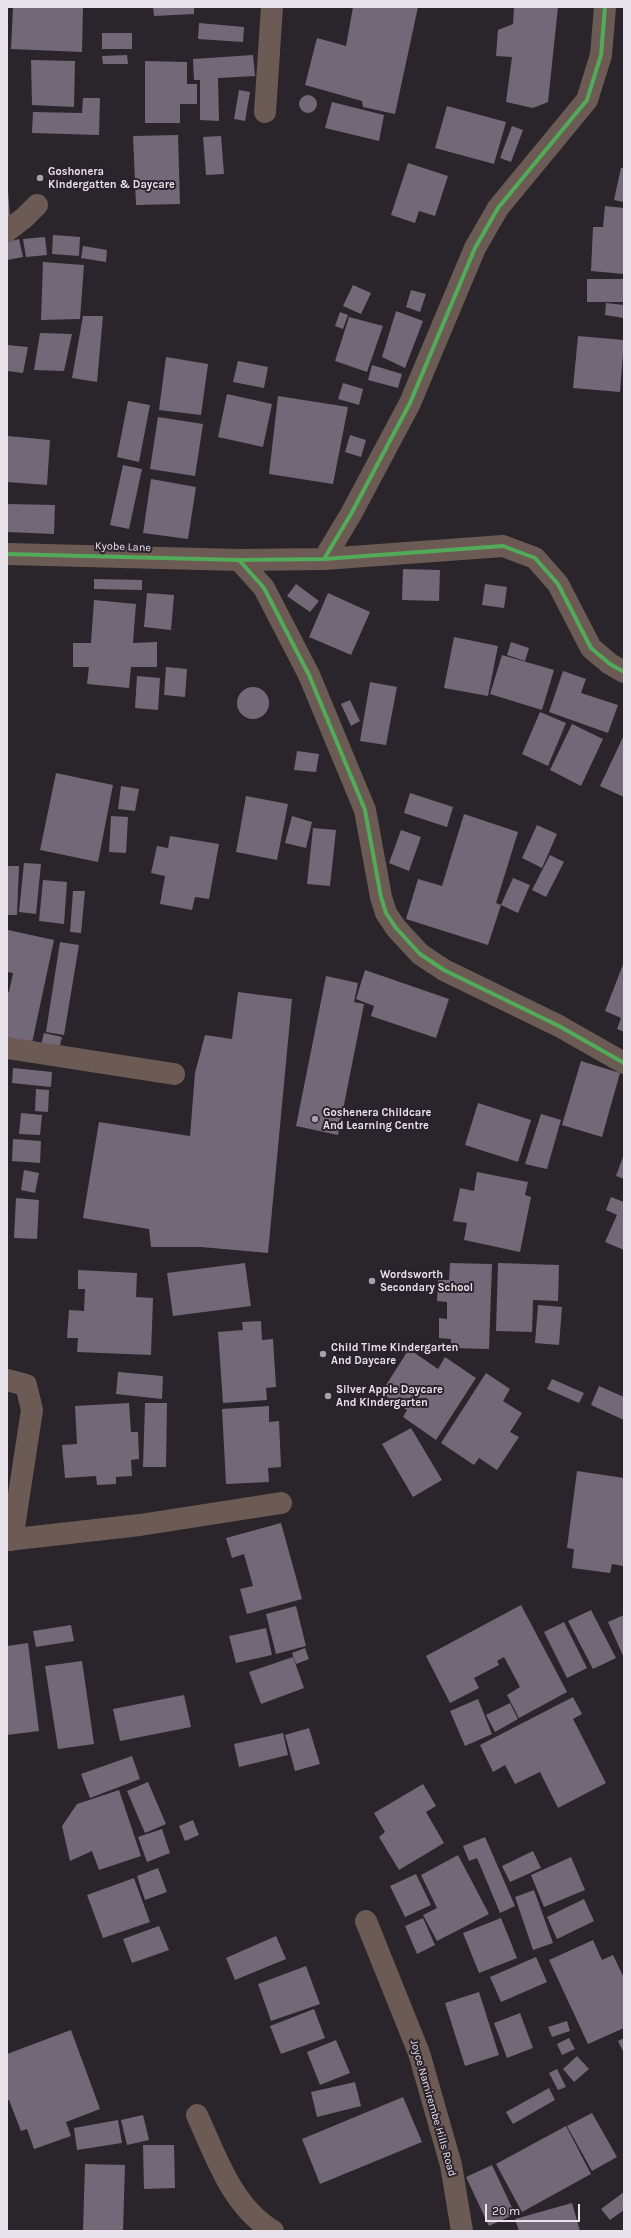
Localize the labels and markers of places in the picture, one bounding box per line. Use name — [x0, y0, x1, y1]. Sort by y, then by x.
place label: Goshonera Kindergatten & Daycare — [48, 165, 175, 191]
marker: Goshonera Kindergatten & Daycare — [35, 173, 45, 183]
place label: Goshenera Childcare And Learning Centre — [323, 1106, 431, 1132]
marker: Goshenera Childcare And Learning Centre — [310, 1114, 320, 1124]
place label: Wordsworth Secondary School — [380, 1268, 473, 1294]
marker: Wordsworth Secondary School — [367, 1276, 377, 1286]
place label: Child Time Kindergarten And Daycare — [331, 1341, 458, 1367]
marker: Child Time Kindergarten And Daycare — [318, 1349, 328, 1359]
place label: Silver Apple Daycare And Kindergarten — [336, 1383, 443, 1409]
marker: Silver Apple Daycare And Kindergarten — [323, 1391, 333, 1401]

